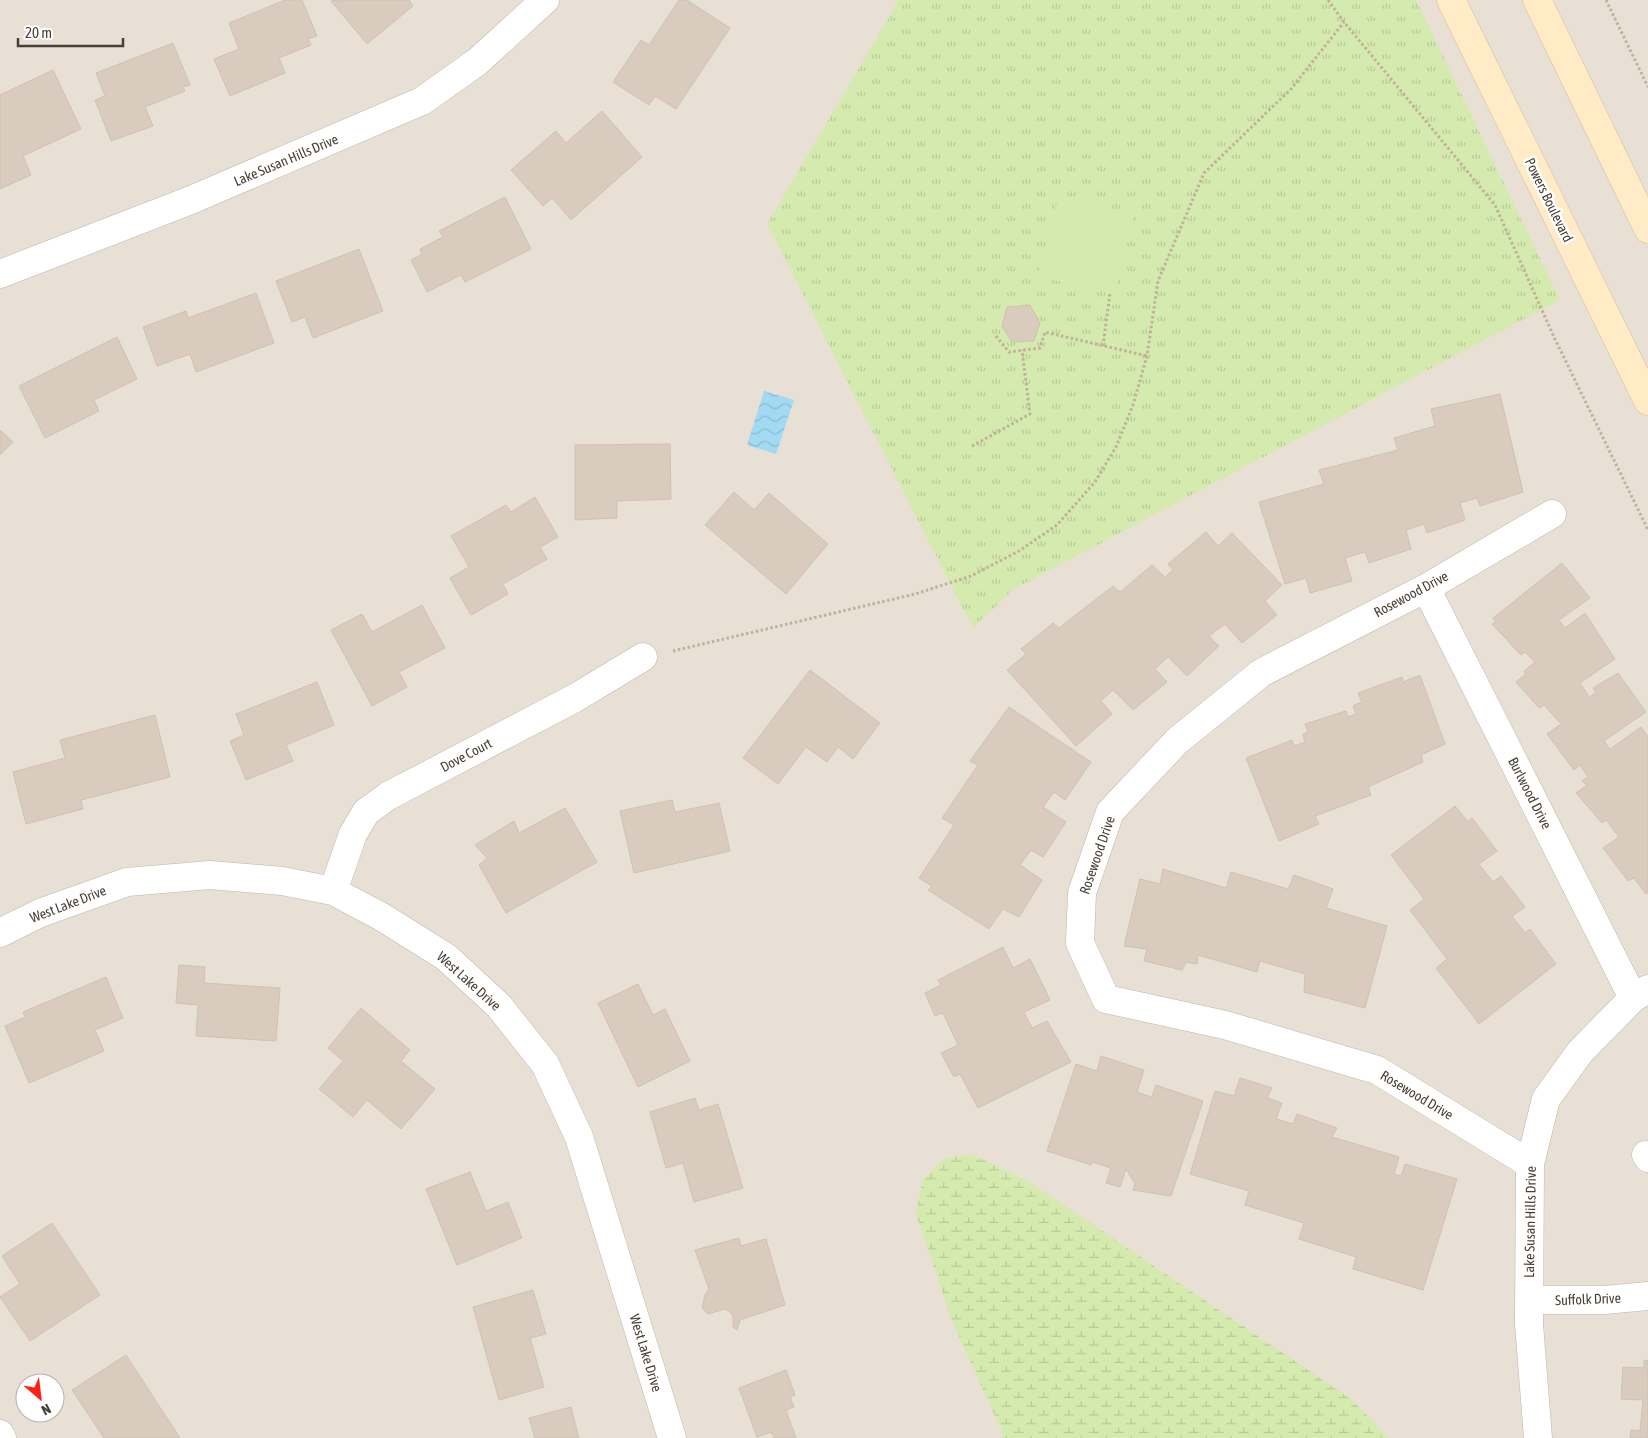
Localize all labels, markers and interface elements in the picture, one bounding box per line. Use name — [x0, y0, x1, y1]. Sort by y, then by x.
scale bar — [18, 15, 122, 47]
text: 20 m — [25, 24, 52, 41]
street label: Lake Susan Hills Drive — [231, 131, 341, 189]
street label: Powers Boulevard — [1522, 155, 1576, 245]
street label: Rosewood Drive — [1371, 568, 1451, 620]
street label: Dove Court — [438, 735, 494, 775]
street label: Burlwood Drive — [1505, 755, 1555, 831]
street label: Rosewood Drive — [1076, 814, 1118, 896]
street label: West Lake Drive — [28, 882, 108, 926]
street label: West Lake Drive — [434, 948, 504, 1014]
street label: Rosewood Drive — [1378, 1067, 1456, 1123]
street label: Lake Susan Hills Drive — [1521, 1166, 1539, 1278]
street label: Suffolk Drive — [1555, 1290, 1621, 1308]
street label: West Lake Drive — [627, 1312, 665, 1394]
north arrow — [15, 1373, 65, 1423]
text: N — [39, 1400, 54, 1418]

